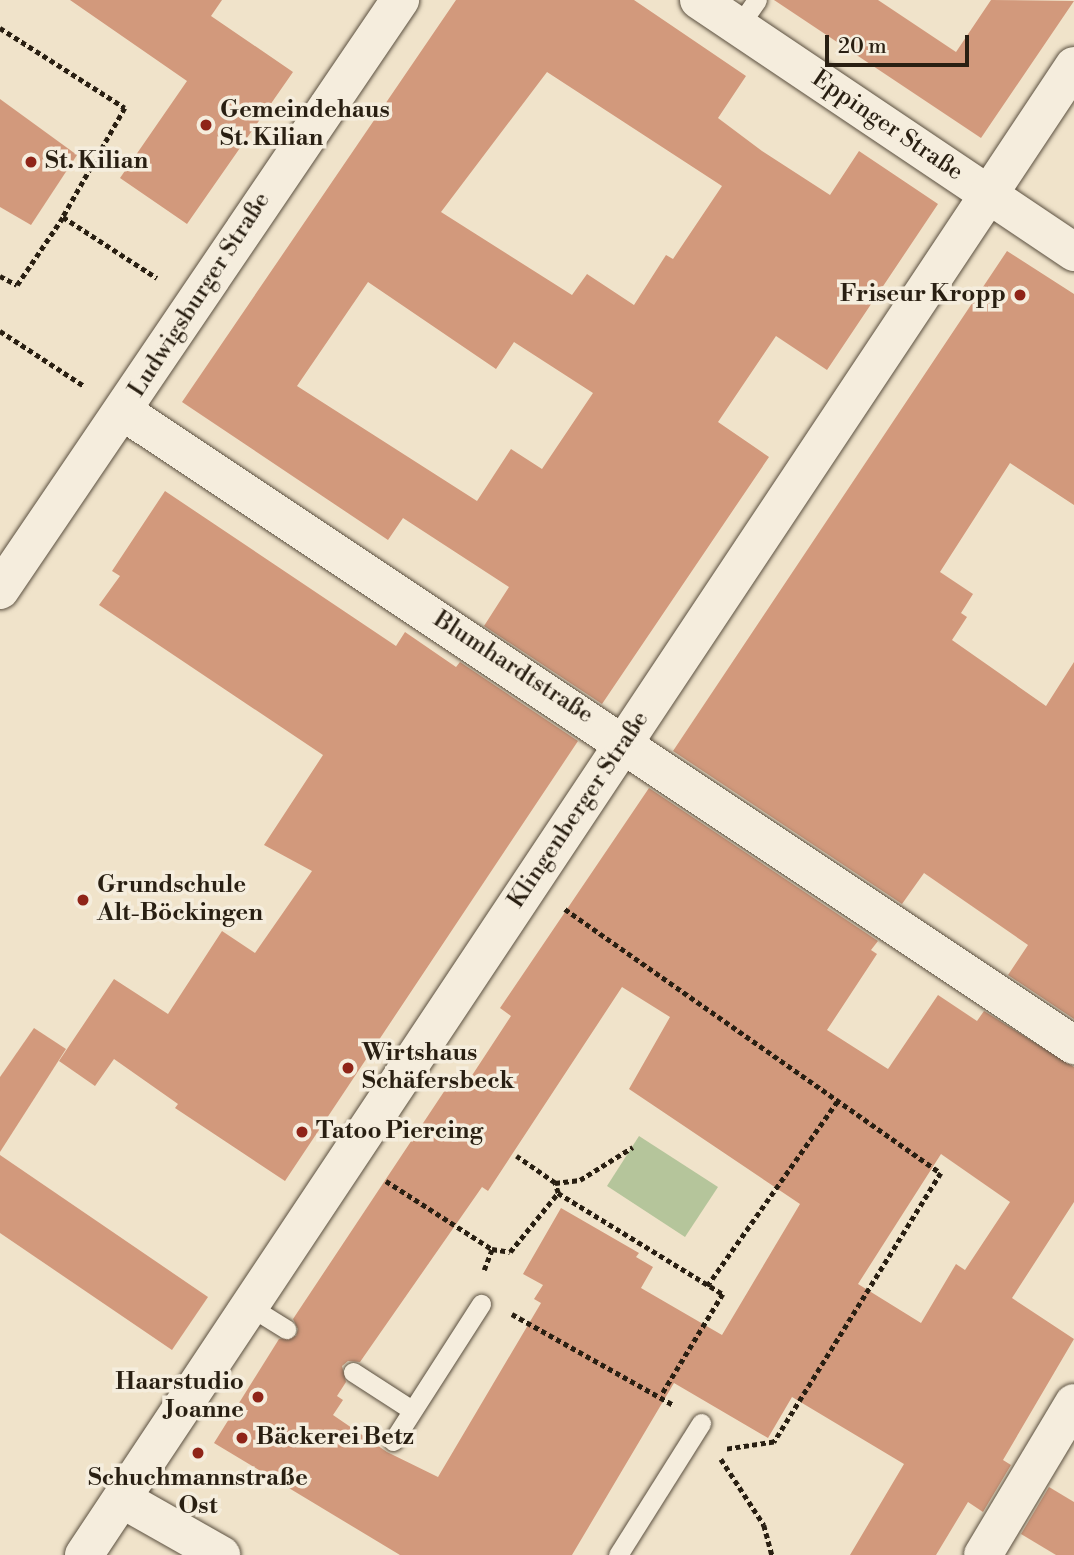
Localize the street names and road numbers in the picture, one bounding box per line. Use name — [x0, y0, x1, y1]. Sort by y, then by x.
street label: Eppinger Straße — [806, 65, 968, 187]
street label: Ludwigsburger Straße — [123, 187, 277, 403]
street label: Blumhardtstraße — [428, 606, 598, 730]
street label: Klingenberger Straße — [502, 706, 656, 914]

